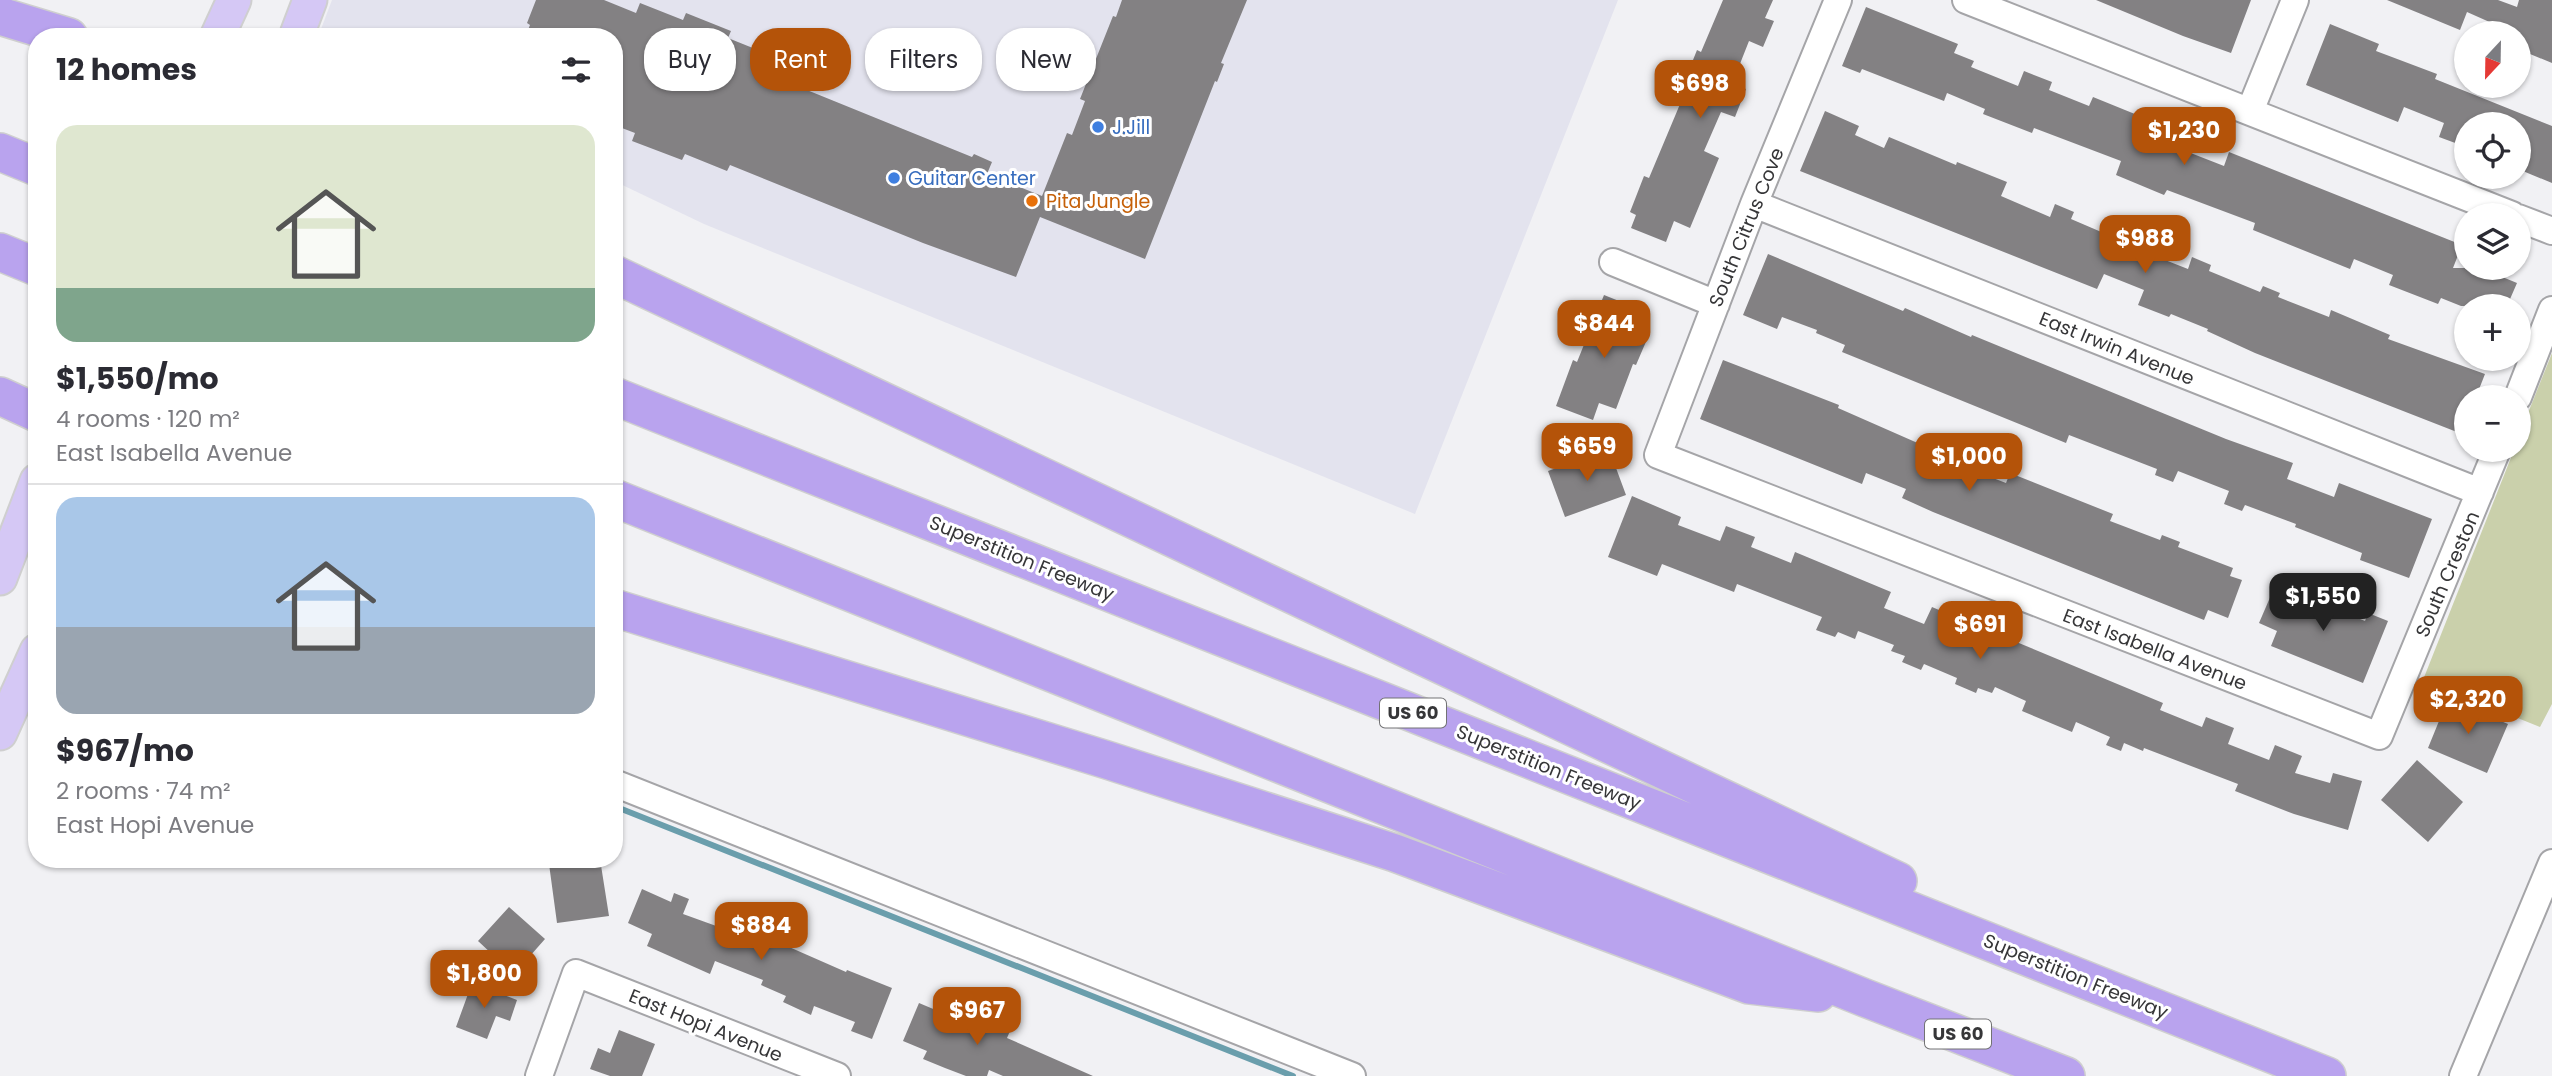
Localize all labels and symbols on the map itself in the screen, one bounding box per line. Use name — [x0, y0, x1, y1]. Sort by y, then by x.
north arrow — [2454, 21, 2530, 98]
pin: $698 — [1659, 60, 1741, 120]
pin: $1,230 — [2127, 108, 2241, 167]
place label: J.Jill — [1112, 114, 1150, 141]
marker: J.Jill — [1090, 119, 1106, 135]
street label: South Citrus Cove — [1702, 144, 1791, 311]
place label: Guitar Center — [908, 165, 1036, 192]
marker: Guitar Center — [886, 170, 902, 186]
place label: Pita Jungle — [1046, 188, 1150, 215]
marker: Pita Jungle — [1024, 193, 1040, 209]
pin: $988 — [2104, 216, 2186, 275]
pin: $844 — [1563, 300, 1645, 360]
street label: East Irwin Avenue — [2035, 305, 2198, 392]
pin: $659 — [1546, 424, 1628, 483]
pin: $1,000 — [1912, 434, 2026, 493]
street label: South Creston — [2409, 507, 2486, 641]
street label: Superstition Freeway — [925, 509, 1118, 608]
pin: $1,550 — [2266, 574, 2380, 633]
pin: $691 — [1939, 602, 2021, 661]
street label: East Isabella Avenue — [2059, 602, 2251, 697]
pin: $2,320 — [2411, 676, 2525, 736]
road number: US 60 — [1380, 698, 1446, 728]
street label: Superstition Freeway — [1452, 718, 1645, 817]
pin: $884 — [720, 902, 802, 962]
street label: Superstition Freeway — [1979, 927, 2172, 1026]
pin: $1,800 — [427, 950, 541, 1010]
street label: East Hopi Avenue — [625, 982, 787, 1069]
pin: $967 — [936, 988, 1018, 1047]
road number: US 60 — [1925, 1020, 1991, 1049]

